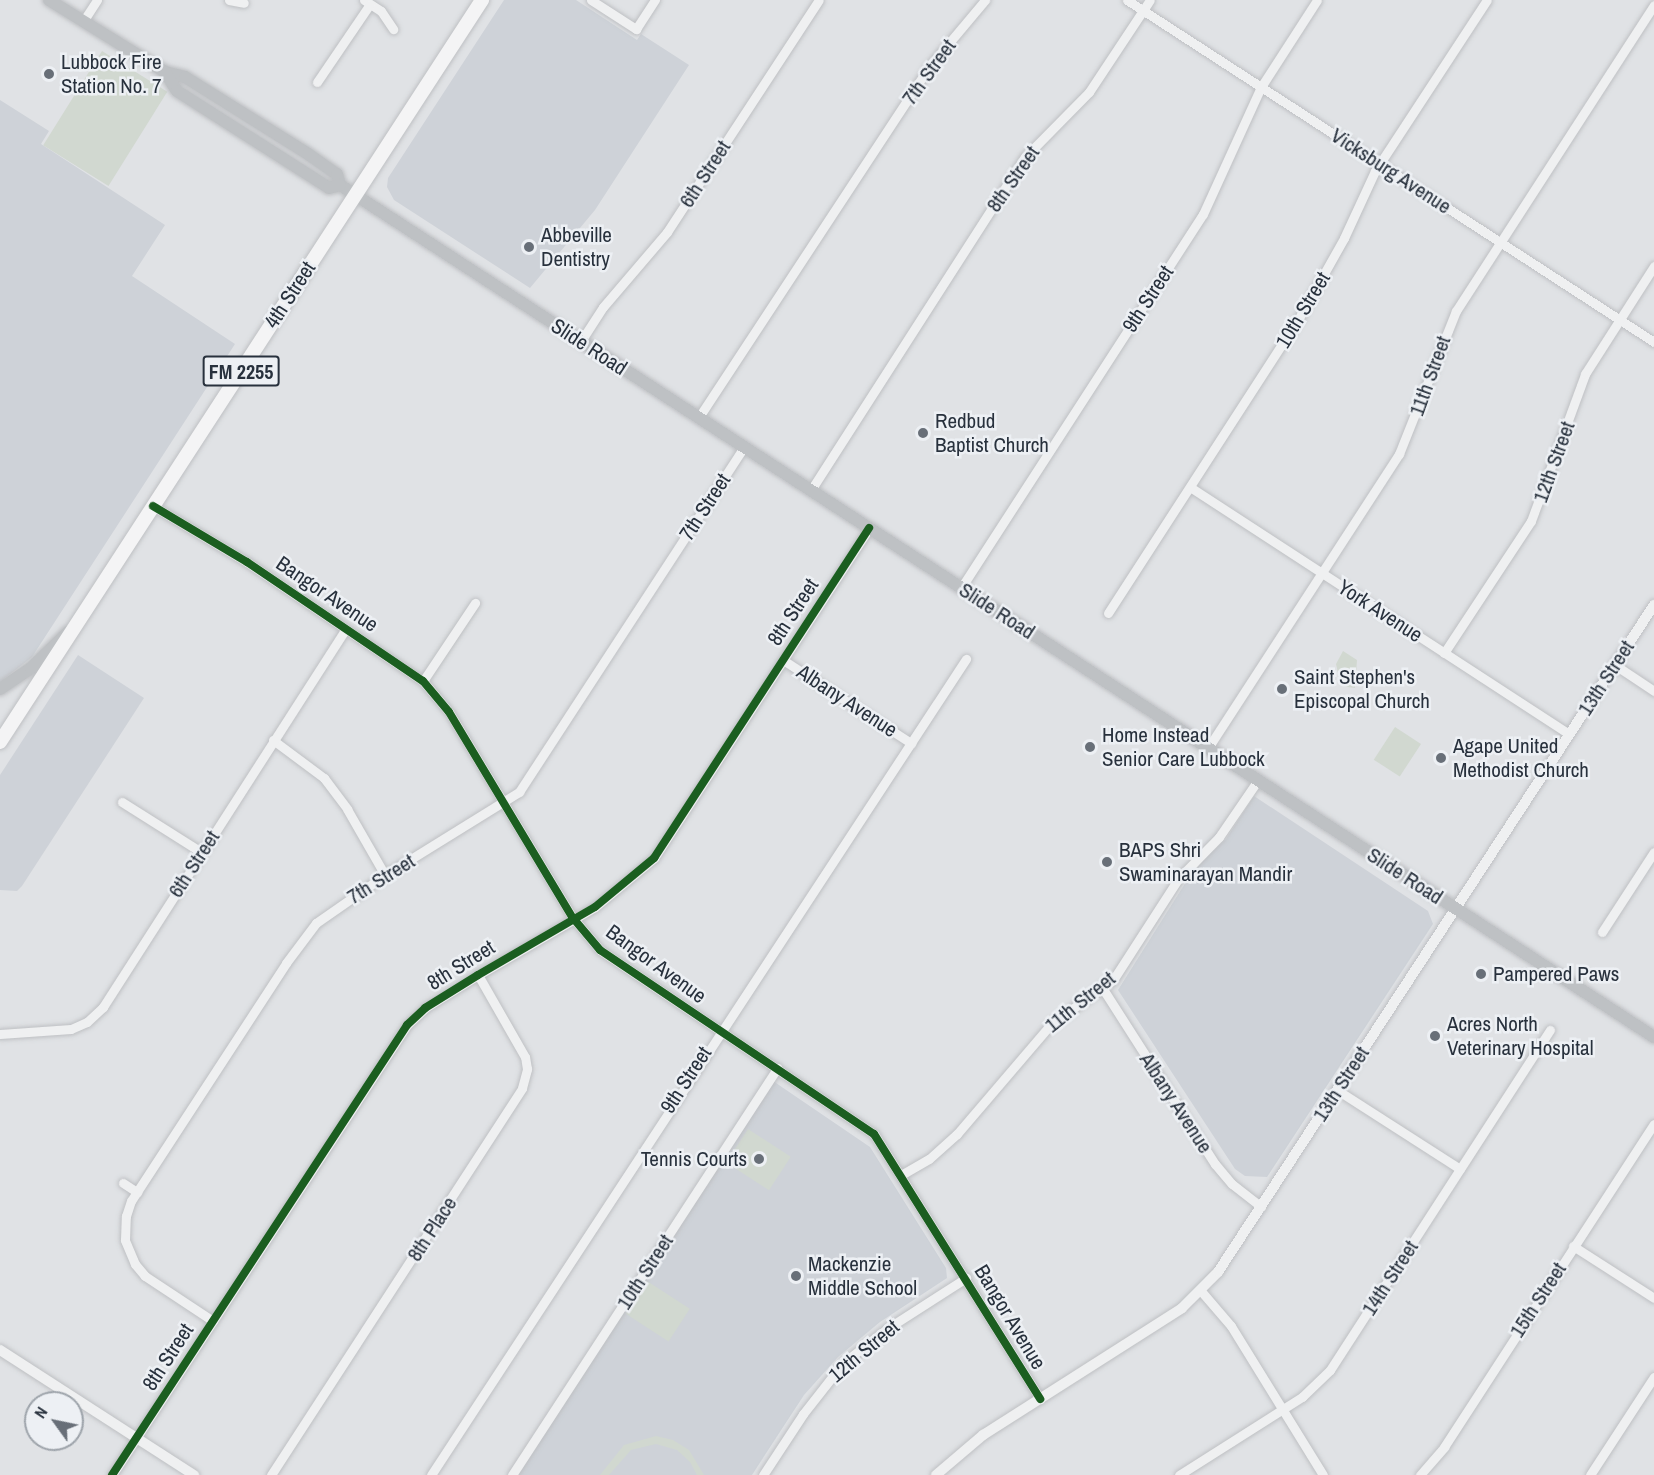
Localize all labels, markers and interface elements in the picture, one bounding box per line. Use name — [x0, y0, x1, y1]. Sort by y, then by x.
street label: 7th Street — [897, 34, 961, 110]
place label: Lubbock Fire Station No. 7 — [61, 49, 162, 99]
marker: Lubbock Fire Station No. 7 — [42, 67, 56, 81]
street label: Vicksburg Avenue — [1326, 123, 1456, 219]
street label: 6th Street — [674, 136, 736, 212]
street label: 8th Street — [981, 141, 1045, 217]
place label: Abbeville Dentistry — [541, 222, 612, 272]
marker: Abbeville Dentistry — [522, 240, 536, 254]
street label: 4th Street — [259, 257, 321, 333]
street label: 9th Street — [1117, 261, 1179, 337]
street label: 10th Street — [1271, 267, 1335, 353]
street label: Slide Road — [546, 313, 632, 381]
street label: 11th Street — [1404, 333, 1456, 419]
road number: FM 2255 — [202, 354, 280, 388]
place label: Redbud Baptist Church — [935, 408, 1049, 458]
street label: 12th Street — [1528, 418, 1580, 506]
marker: Redbud Baptist Church — [916, 426, 930, 440]
street label: 7th Street — [674, 469, 736, 545]
street label: Bangor Avenue — [271, 550, 383, 638]
street label: 8th Street — [762, 574, 824, 650]
street label: York Avenue — [1332, 574, 1428, 648]
street label: Slide Road — [954, 577, 1040, 645]
street label: 13th Street — [1572, 636, 1640, 720]
street label: Albany Avenue — [792, 659, 902, 743]
place label: Saint Stephen's Episcopal Church — [1294, 664, 1430, 714]
marker: Saint Stephen's Episcopal Church — [1275, 682, 1289, 696]
place label: Home Instead Senior Care Lubbock — [1102, 722, 1265, 772]
place label: Agape United Methodist Church — [1453, 733, 1589, 783]
marker: Home Instead Senior Care Lubbock — [1083, 740, 1097, 754]
marker: Agape United Methodist Church — [1434, 751, 1448, 765]
street label: 6th Street — [163, 826, 225, 902]
place label: BAPS Shri Swaminarayan Mandir — [1119, 837, 1292, 887]
street label: Slide Road — [1362, 842, 1448, 910]
street label: 7th Street — [343, 849, 419, 909]
marker: BAPS Shri Swaminarayan Mandir — [1100, 855, 1114, 869]
street label: Bangor Avenue — [601, 919, 711, 1009]
street label: 8th Street — [423, 935, 499, 995]
place label: Pampered Paws — [1493, 961, 1619, 987]
street label: 11th Street — [1040, 966, 1120, 1038]
marker: Pampered Paws — [1474, 967, 1488, 981]
place label: Acres North Veterinary Hospital — [1447, 1011, 1593, 1061]
marker: Acres North Veterinary Hospital — [1428, 1029, 1442, 1043]
street label: 9th Street — [655, 1042, 717, 1118]
street label: 13th Street — [1307, 1042, 1375, 1126]
street label: Albany Avenue — [1134, 1048, 1218, 1158]
place label: Tennis Courts — [641, 1146, 747, 1172]
marker: Tennis Courts — [752, 1152, 766, 1166]
street label: 8th Place — [402, 1192, 462, 1266]
street label: 10th Street — [611, 1230, 679, 1314]
street label: 14th Street — [1356, 1236, 1424, 1320]
place label: Mackenzie Middle School — [808, 1251, 917, 1301]
street label: 15th Street — [1504, 1258, 1572, 1342]
street label: Bangor Avenue — [969, 1260, 1051, 1374]
marker: Mackenzie Middle School — [789, 1269, 803, 1283]
street label: 12th Street — [824, 1314, 904, 1388]
street label: 8th Street — [137, 1319, 199, 1395]
north arrow — [24, 1391, 84, 1451]
text: N — [29, 1402, 52, 1422]

